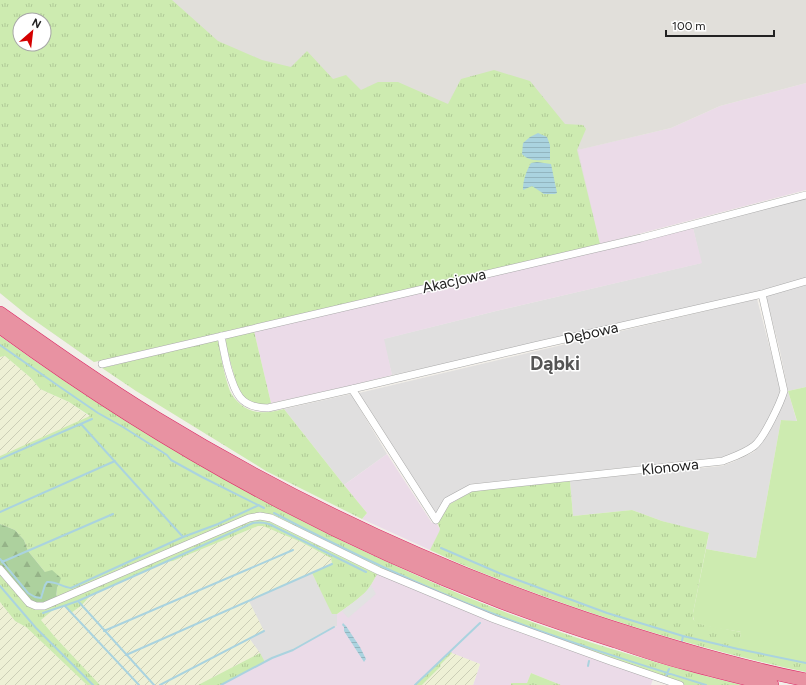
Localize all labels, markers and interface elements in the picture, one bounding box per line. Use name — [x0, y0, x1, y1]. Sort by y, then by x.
north arrow — [12, 12, 52, 52]
scale bar — [666, 12, 774, 38]
text: N — [30, 16, 43, 31]
text: 100 m — [672, 19, 706, 33]
street label: Akacjowa — [420, 265, 488, 297]
street label: Dębowa — [562, 318, 620, 348]
district label: Dąbki — [530, 352, 580, 375]
street label: Klonowa — [641, 455, 699, 479]

